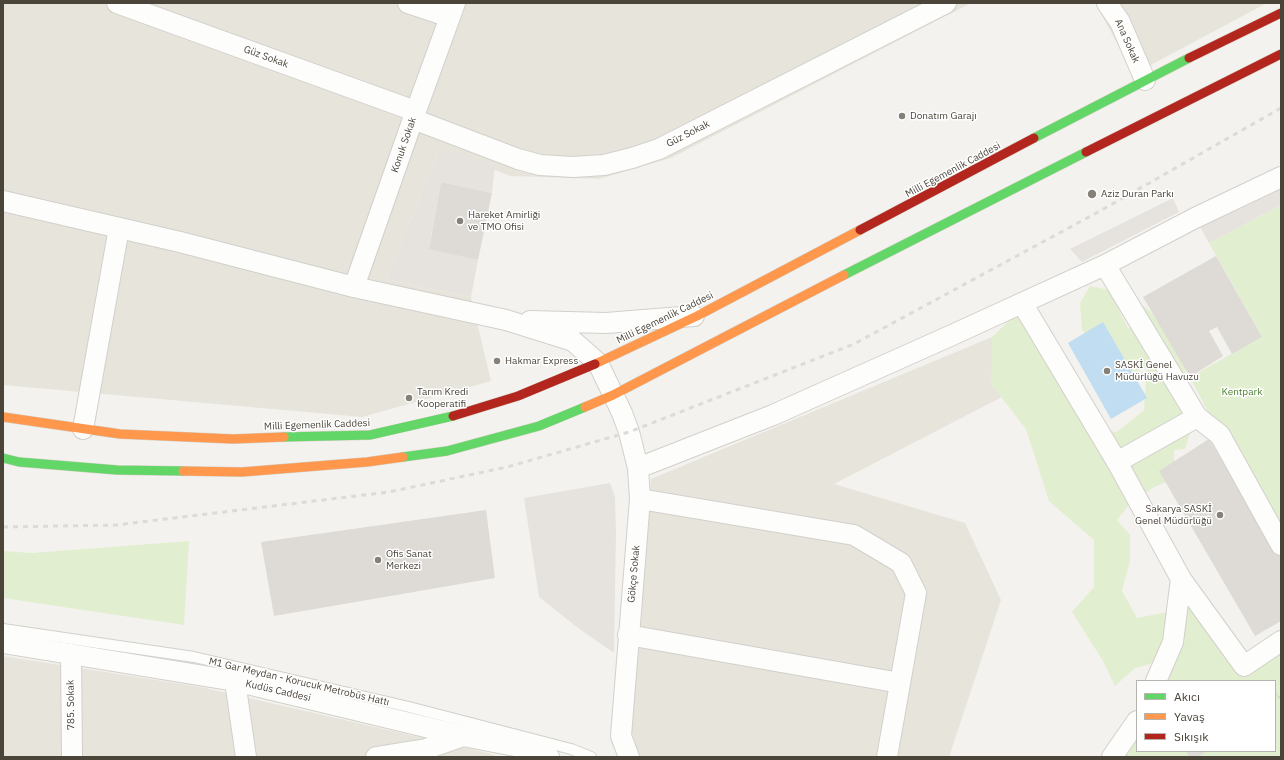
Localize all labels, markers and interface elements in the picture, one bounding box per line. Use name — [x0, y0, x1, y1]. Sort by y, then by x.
street label: Ana Sokak — [1112, 17, 1142, 65]
street label: Güz Sokak — [242, 43, 290, 71]
place label: Donatım Garajı — [910, 110, 977, 122]
marker: Donatım Garajı — [897, 111, 907, 121]
street label: Konuk Sokak — [389, 116, 419, 174]
street label: Güz Sokak — [664, 118, 712, 150]
street label: Milli Egemenlik Caddesi — [903, 140, 1003, 200]
marker: Aziz Duran Parkı — [1086, 188, 1098, 200]
place label: Aziz Duran Parkı — [1101, 188, 1174, 200]
place label: Hareket Amirliği ve TMO Ofisi — [468, 209, 540, 232]
marker: Hareket Amirliği ve TMO Ofisi — [455, 216, 465, 226]
street label: Milli Egemenlik Caddesi — [615, 289, 715, 347]
place label: Hakmar Express — [505, 355, 578, 367]
marker: Hakmar Express — [492, 356, 502, 366]
place label: SASKİ Genel Müdürlüğü Havuzu — [1115, 359, 1199, 382]
marker: SASKİ Genel Müdürlüğü Havuzu — [1102, 366, 1112, 376]
place label: Tarım Kredi Kooperatifi — [417, 386, 468, 410]
park label: Kentpark — [1222, 386, 1262, 398]
marker: Tarım Kredi Kooperatifi — [404, 393, 414, 403]
street label: Milli Egemenlik Caddesi — [264, 417, 370, 433]
place label: Sakarya SASKİ Genel Müdürlüğü — [1135, 503, 1212, 526]
marker: Sakarya SASKİ Genel Müdürlüğü — [1215, 510, 1225, 520]
street label: Gökçe Sokak — [626, 545, 642, 603]
place label: Ofis Sanat Merkezi — [386, 548, 432, 572]
marker: Ofis Sanat Merkezi — [373, 555, 383, 565]
street label: M1 Gar Meydan - Korucuk Metrobüs Hattı — [207, 655, 391, 709]
street label: Kudüs Caddesi — [244, 678, 312, 704]
street label: 785. Sokak — [65, 680, 77, 730]
legend — [1136, 680, 1276, 752]
text: Akıcı — [1174, 689, 1200, 704]
text: Yavaş — [1174, 709, 1205, 724]
text: Sıkışık — [1174, 729, 1208, 744]

